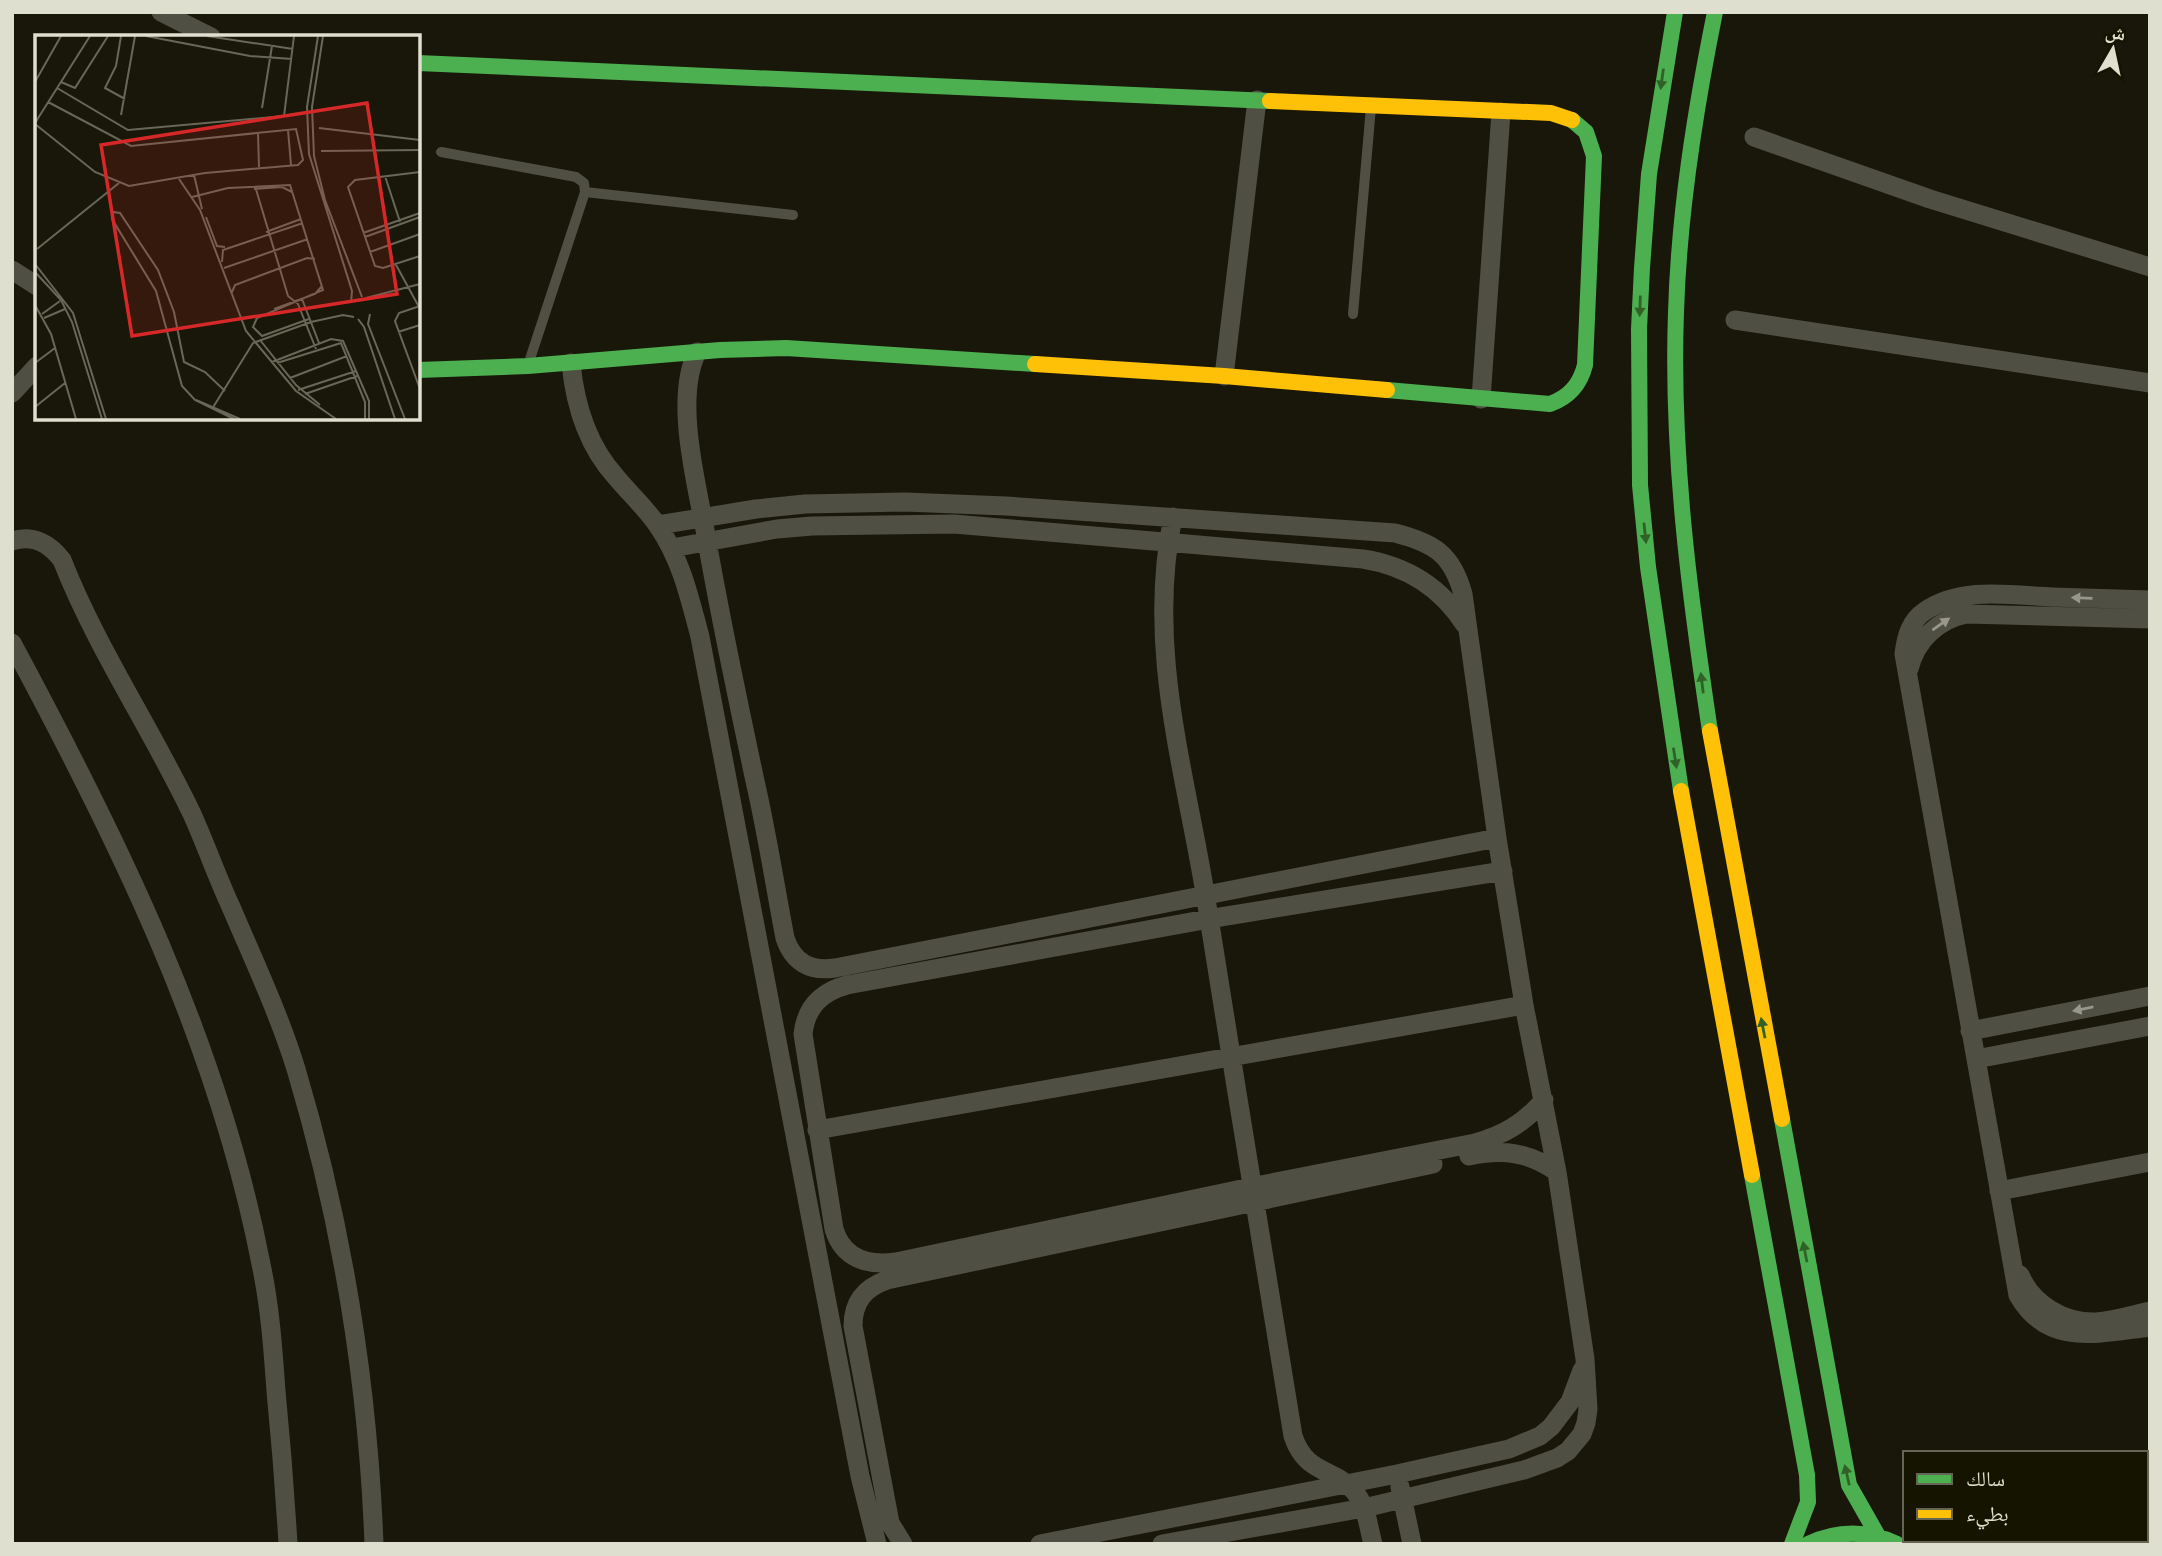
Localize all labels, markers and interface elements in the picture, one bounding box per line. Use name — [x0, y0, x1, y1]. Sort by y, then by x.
north arrow — [2078, 14, 2148, 84]
text: ش — [2104, 19, 2127, 46]
inset map — [35, 35, 420, 420]
one-way arrow — [1657, 69, 1668, 91]
one-way arrow — [1635, 295, 1646, 317]
one-way arrow — [1640, 522, 1651, 544]
one-way arrow — [2070, 592, 2092, 604]
one-way arrow — [1932, 617, 1950, 631]
one-way arrow — [1697, 672, 1708, 694]
one-way arrow — [1670, 747, 1681, 769]
one-way arrow — [2072, 1004, 2094, 1015]
one-way arrow — [1757, 1017, 1768, 1039]
one-way arrow — [1799, 1241, 1810, 1263]
legend — [1903, 1451, 2148, 1542]
one-way arrow — [1842, 1464, 1853, 1486]
text: سالك — [1966, 1465, 2005, 1490]
text: بطيء — [1966, 1500, 2009, 1530]

